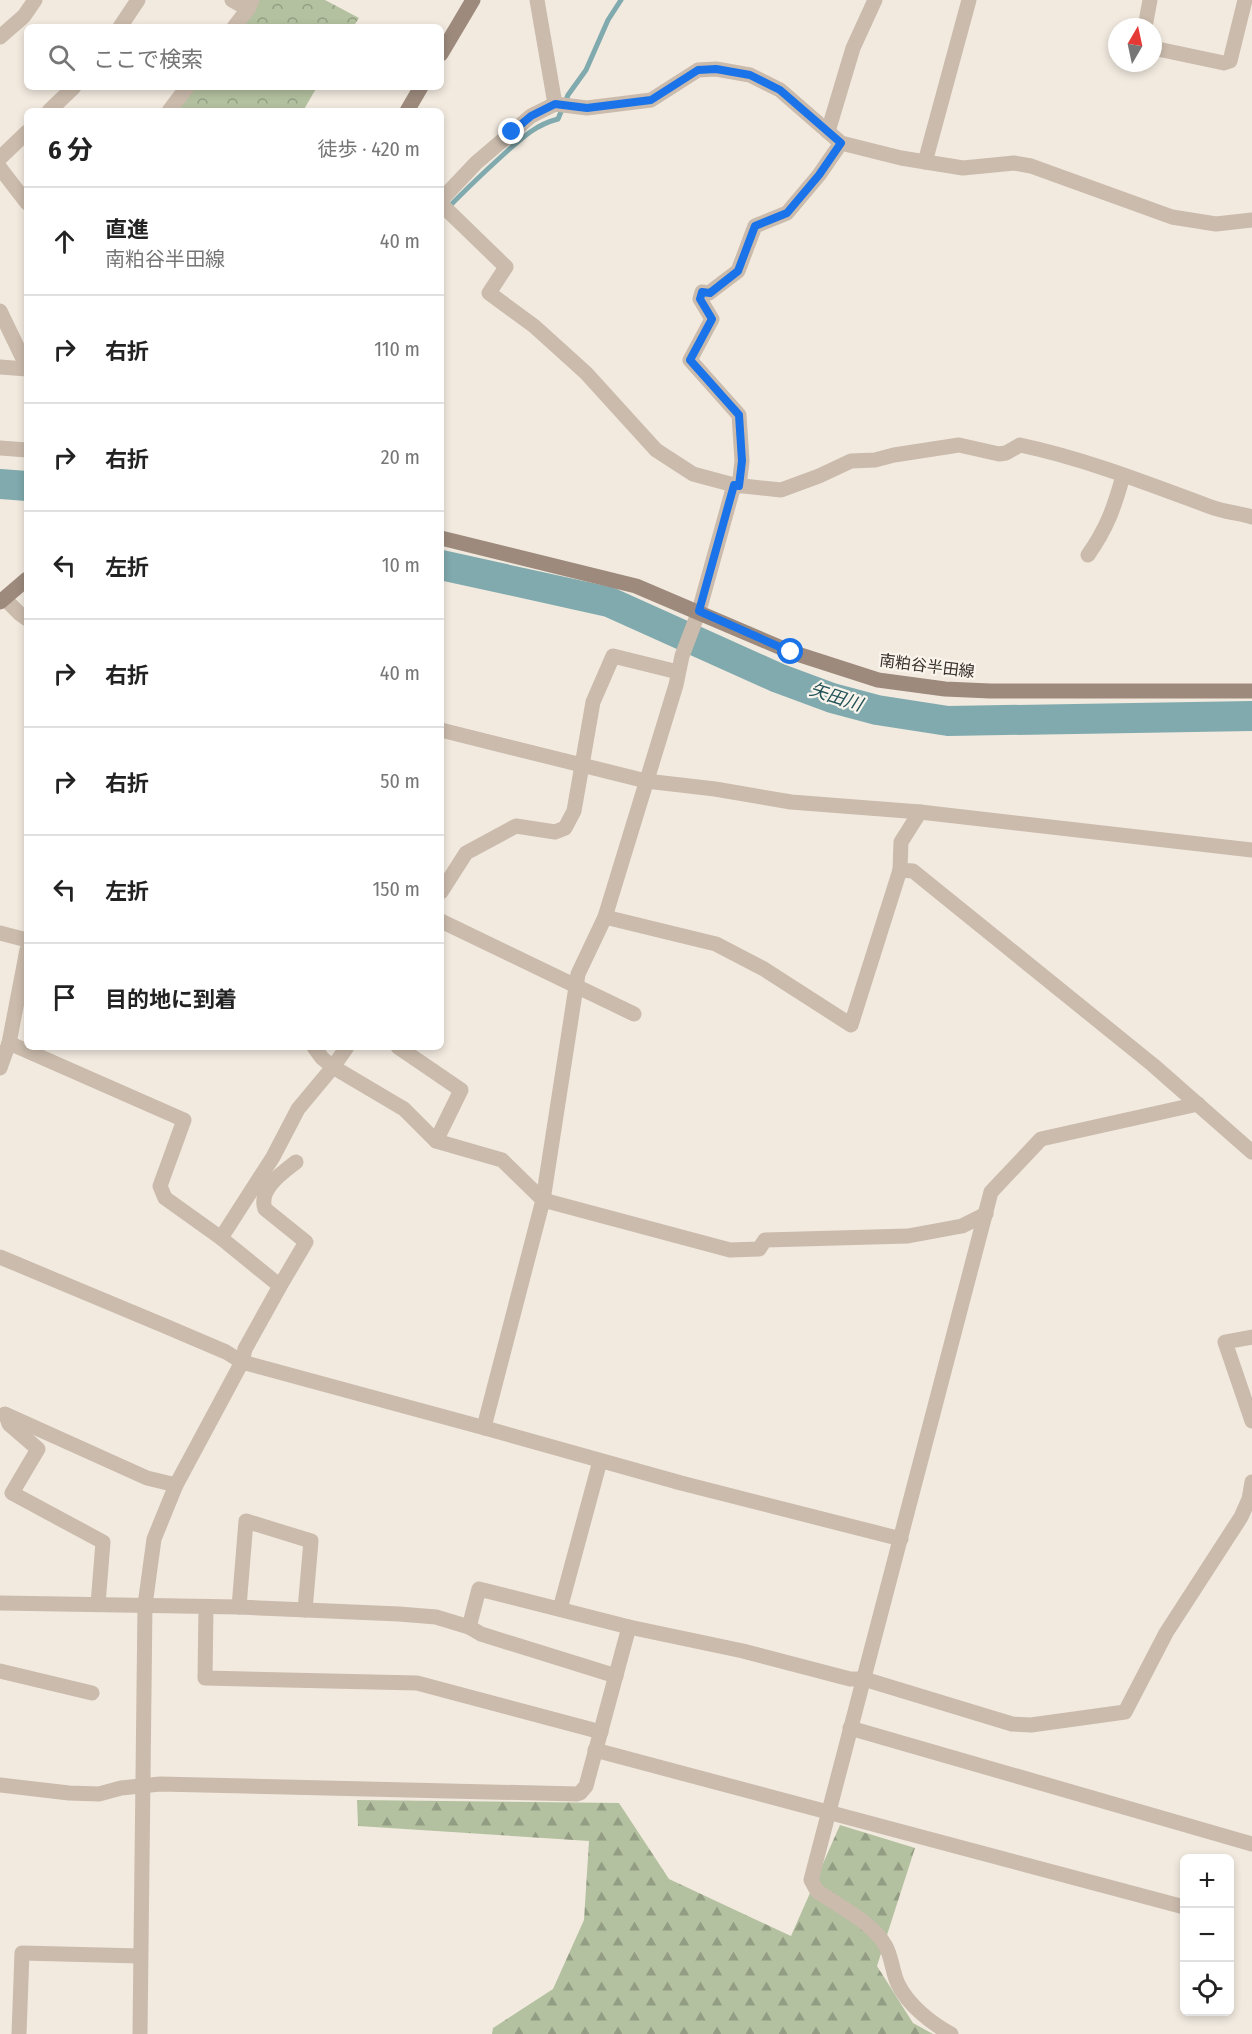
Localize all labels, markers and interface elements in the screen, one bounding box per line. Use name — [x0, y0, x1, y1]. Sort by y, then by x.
north arrow — [1108, 18, 1162, 72]
search box — [24, 24, 444, 90]
icon: search — [45, 41, 78, 74]
text: ここで検索 — [93, 46, 203, 73]
route end — [498, 118, 524, 144]
text: 6 分 — [48, 135, 93, 166]
text: 徒歩 · 420 m — [318, 137, 420, 161]
text: 直進 — [105, 216, 149, 243]
icon: ahead — [48, 225, 81, 258]
text: 40 m — [380, 229, 420, 253]
text: 南粕谷半田線 — [105, 247, 225, 271]
icon: right — [48, 333, 81, 366]
text: 110 m — [374, 337, 420, 361]
text: 右折 — [105, 338, 149, 365]
icon: right — [48, 441, 81, 474]
text: 20 m — [381, 445, 420, 469]
text: 右折 — [105, 446, 149, 473]
icon: left — [48, 549, 81, 582]
text: 10 m — [382, 553, 420, 577]
text: 左折 — [105, 554, 149, 581]
route start — [777, 638, 803, 664]
street label: 南粕谷半田線 — [878, 651, 976, 681]
icon: right — [48, 657, 81, 690]
text: 40 m — [380, 661, 420, 685]
text: 右折 — [105, 662, 149, 689]
water label: 矢田川 — [807, 678, 867, 716]
icon: right — [48, 765, 81, 798]
text: 50 m — [380, 769, 420, 793]
text: 右折 — [105, 770, 149, 797]
icon: left — [48, 873, 81, 906]
text: 150 m — [373, 877, 420, 901]
text: 左折 — [105, 878, 149, 905]
icon: arrive — [48, 981, 81, 1014]
text: 目的地に到着 — [105, 986, 237, 1013]
map controls — [1180, 1854, 1234, 2016]
button: + — [1180, 1854, 1234, 1908]
button: − — [1180, 1908, 1234, 1962]
button: locate — [1180, 1962, 1234, 2016]

